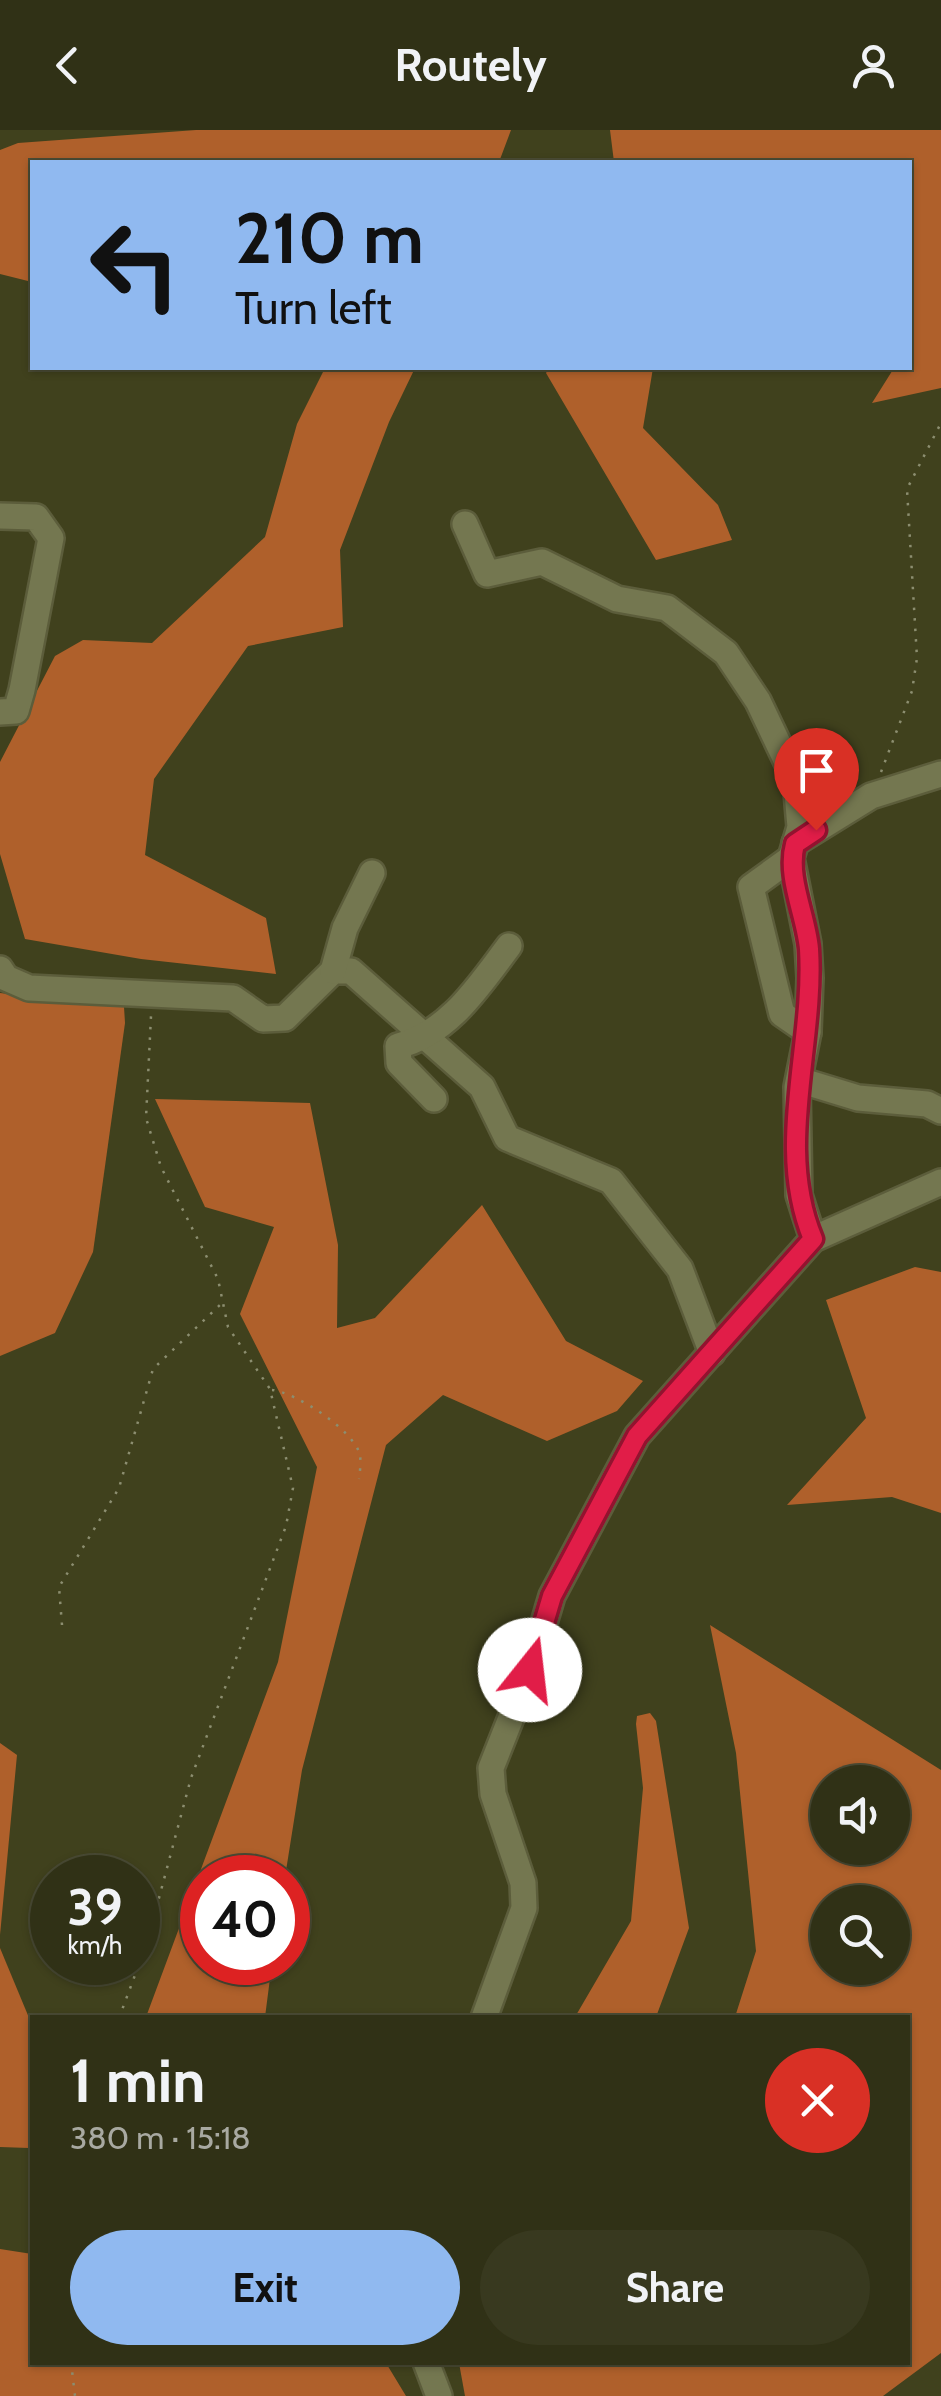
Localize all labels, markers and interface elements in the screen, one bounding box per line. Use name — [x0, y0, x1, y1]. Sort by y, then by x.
icon: back — [40, 38, 95, 93]
text: Routely — [394, 38, 547, 92]
icon: person — [846, 38, 901, 93]
text: 210 m — [235, 195, 424, 281]
icon: left — [70, 200, 200, 330]
text: Turn left — [235, 281, 392, 335]
pin — [774, 728, 859, 831]
icon: arrive — [789, 743, 844, 798]
position arrow — [478, 1618, 582, 1722]
map controls — [810, 1765, 910, 1985]
button: sound — [810, 1765, 910, 1865]
speed limit sign: 40 — [180, 1855, 310, 1985]
text: 39 — [67, 1877, 123, 1938]
button: search — [810, 1885, 910, 1985]
text: km/h — [68, 1930, 122, 1960]
text: 1 min — [70, 2044, 205, 2117]
button: close — [765, 2048, 870, 2153]
text: 380 m · 15:18 — [70, 2118, 251, 2157]
button: Exit — [70, 2230, 460, 2345]
button: Share — [480, 2230, 870, 2345]

